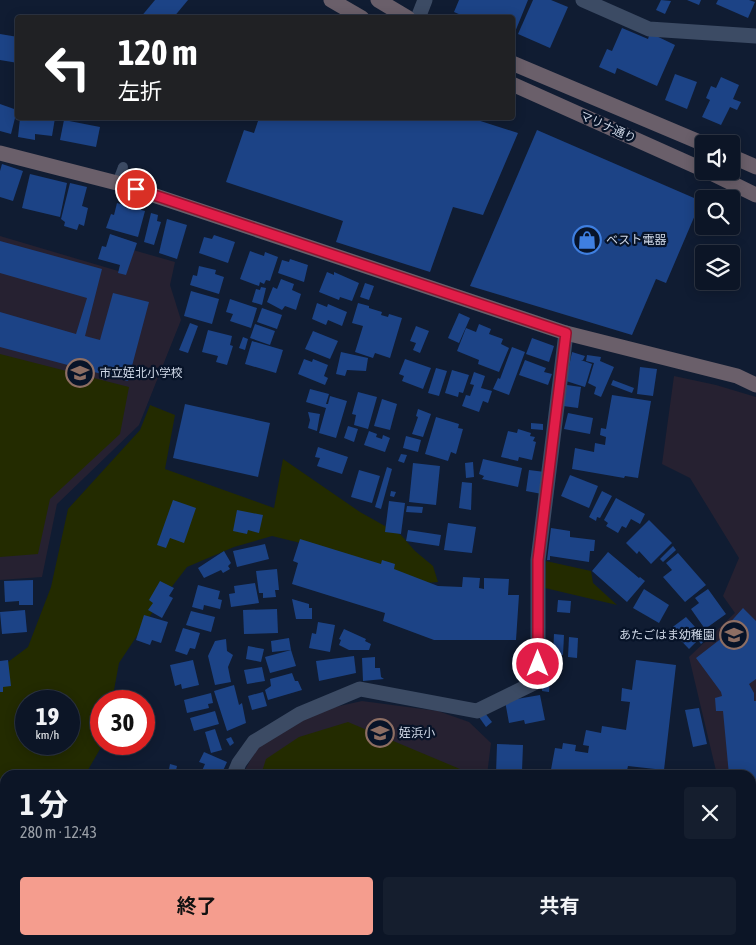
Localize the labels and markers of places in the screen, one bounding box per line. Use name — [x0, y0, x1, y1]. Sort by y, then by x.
pin — [115, 168, 157, 210]
shop icon: ベスト電器 — [572, 225, 602, 255]
place label: ベスト電器 — [606, 233, 666, 247]
school or university icon: 市立姪北小学校 — [65, 358, 95, 388]
place label: 市立姪北小学校 — [99, 366, 183, 380]
school or university icon: あたごはま幼稚園 — [719, 620, 749, 650]
place label: あたごはま幼稚園 — [619, 628, 715, 642]
school or university icon: 姪浜小 — [365, 718, 395, 748]
place label: 姪浜小 — [399, 726, 435, 740]

